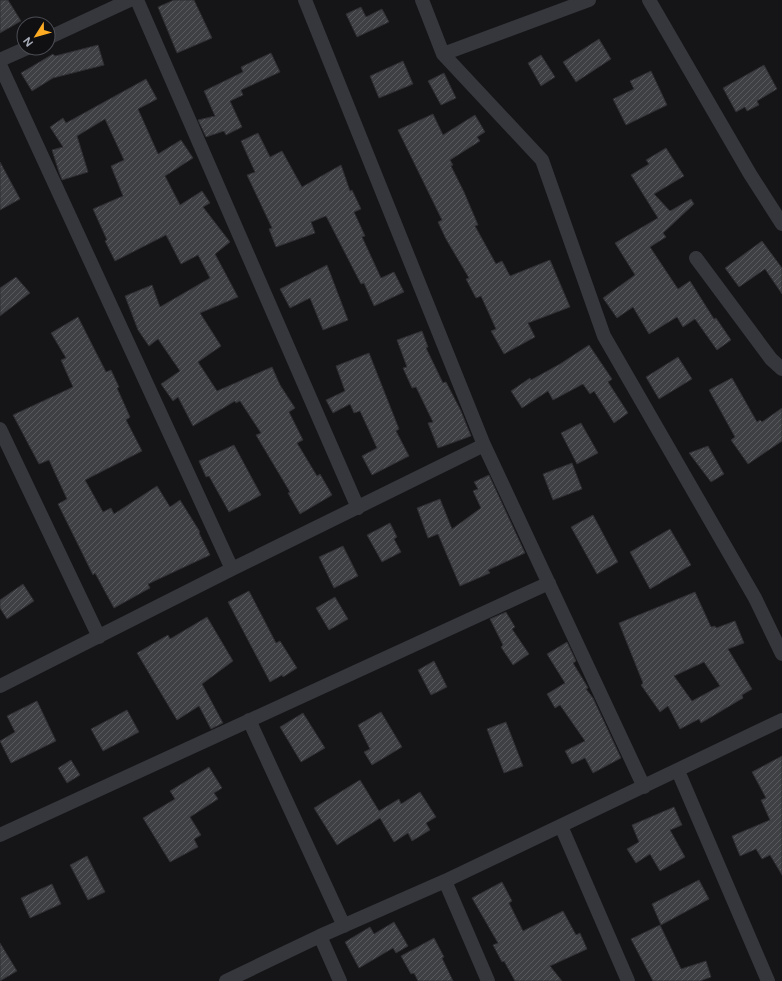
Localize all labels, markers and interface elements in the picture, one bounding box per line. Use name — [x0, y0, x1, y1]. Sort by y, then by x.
north arrow — [16, 16, 56, 56]
text: N — [21, 34, 36, 49]

